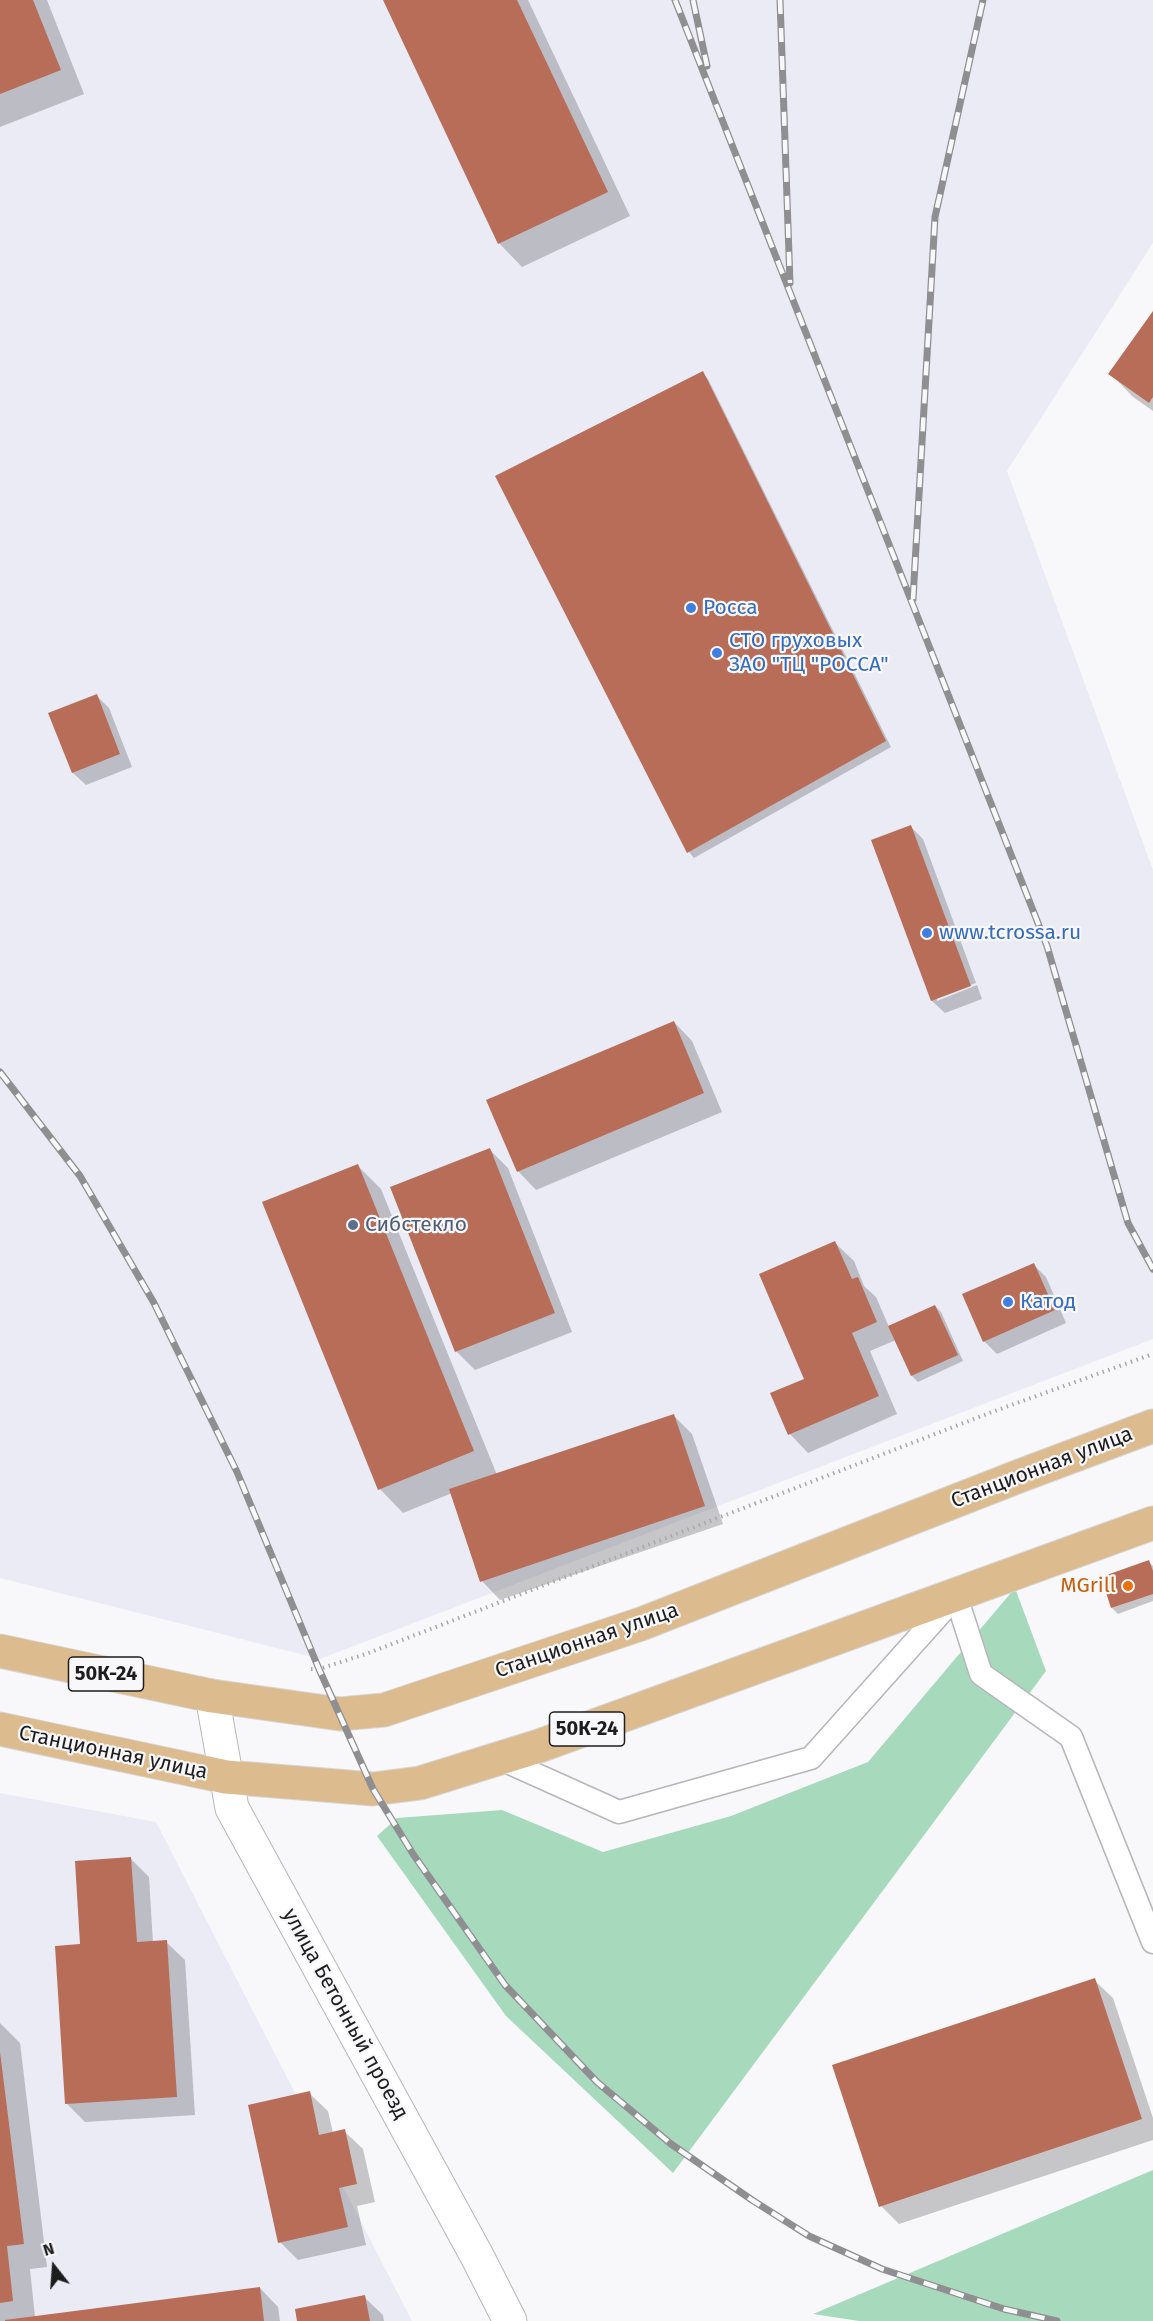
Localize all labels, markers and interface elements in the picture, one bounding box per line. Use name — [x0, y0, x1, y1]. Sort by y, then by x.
place label: Росса — [703, 595, 758, 621]
marker: Росса — [684, 601, 698, 615]
place label: СТО груховых ЗАО "ТЦ "РОССА" — [729, 628, 889, 678]
marker: СТО груховых ЗАО "ТЦ "РОССА" — [710, 646, 724, 660]
place label: www.tcrossa.ru — [939, 920, 1081, 946]
marker: www.tcrossa.ru — [920, 926, 934, 940]
place label: Сибстекло — [365, 1212, 467, 1238]
marker: Сибстекло — [346, 1218, 360, 1232]
place label: Катод — [1020, 1289, 1076, 1315]
marker: Катод — [1001, 1295, 1015, 1309]
street label: Станционная улица — [948, 1422, 1136, 1514]
place label: MGrill — [1060, 1573, 1116, 1599]
marker: MGrill — [1121, 1579, 1135, 1593]
street label: Станционная улица — [492, 1598, 682, 1684]
road number: 50К-24 — [68, 1657, 144, 1691]
road number: 50К-24 — [550, 1712, 624, 1746]
street label: Станционная улица — [16, 1721, 210, 1785]
street label: улица Бетонный проезд — [277, 1904, 413, 2124]
north arrow — [24, 2237, 84, 2297]
text: N — [41, 2239, 56, 2260]

